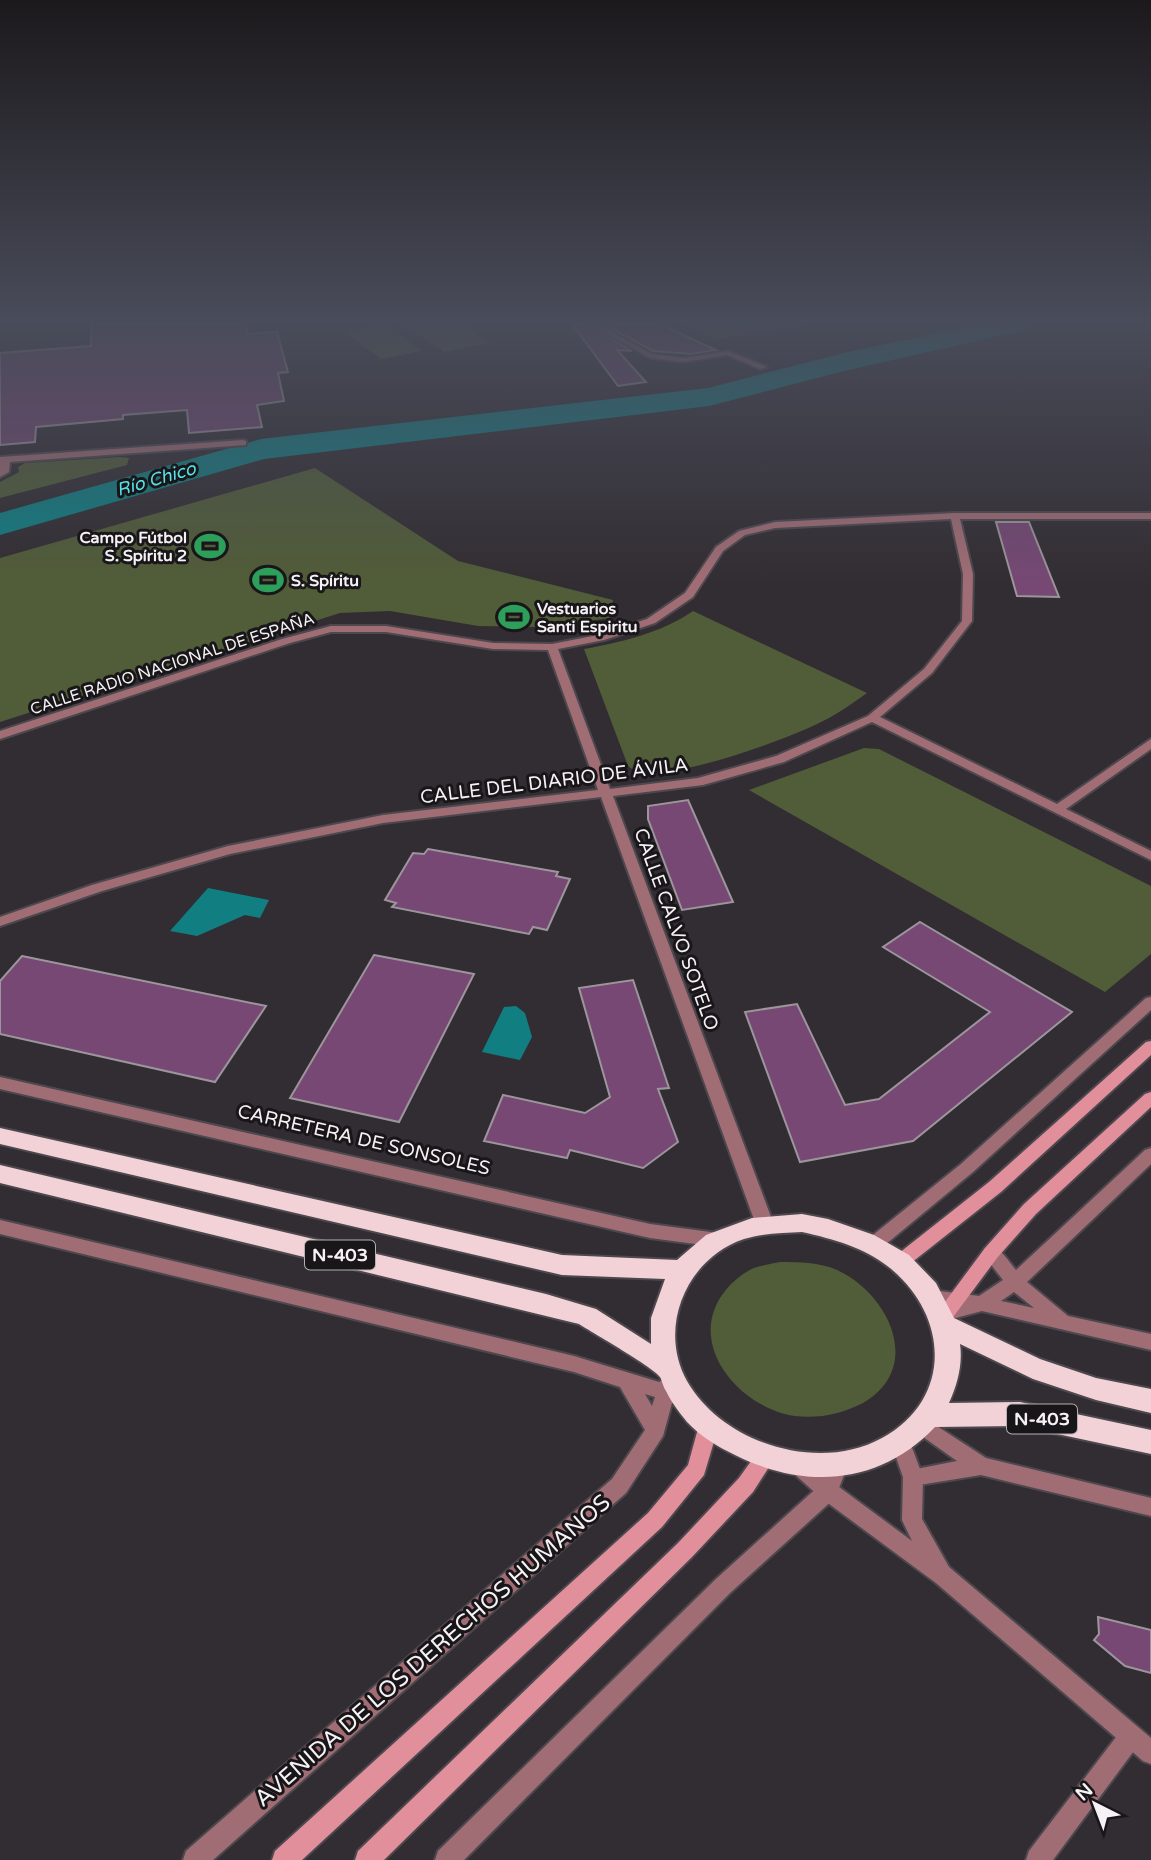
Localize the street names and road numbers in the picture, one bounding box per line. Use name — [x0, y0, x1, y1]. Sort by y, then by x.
street label: CALLE RADIO NACIONAL DE ESPAÑA — [28, 608, 317, 719]
street label: CALLE DEL DIARIO DE ÁVILA — [419, 753, 689, 808]
street label: CALLE CALVO SOTELO — [629, 825, 723, 1034]
street label: CARRETERA DE SONSOLES — [235, 1100, 492, 1180]
road number: N-403 — [305, 1240, 375, 1270]
road number: N-403 — [1007, 1404, 1077, 1434]
street label: AVENIDA DE LOS DERECHOS HUMANOS — [249, 1489, 616, 1813]

